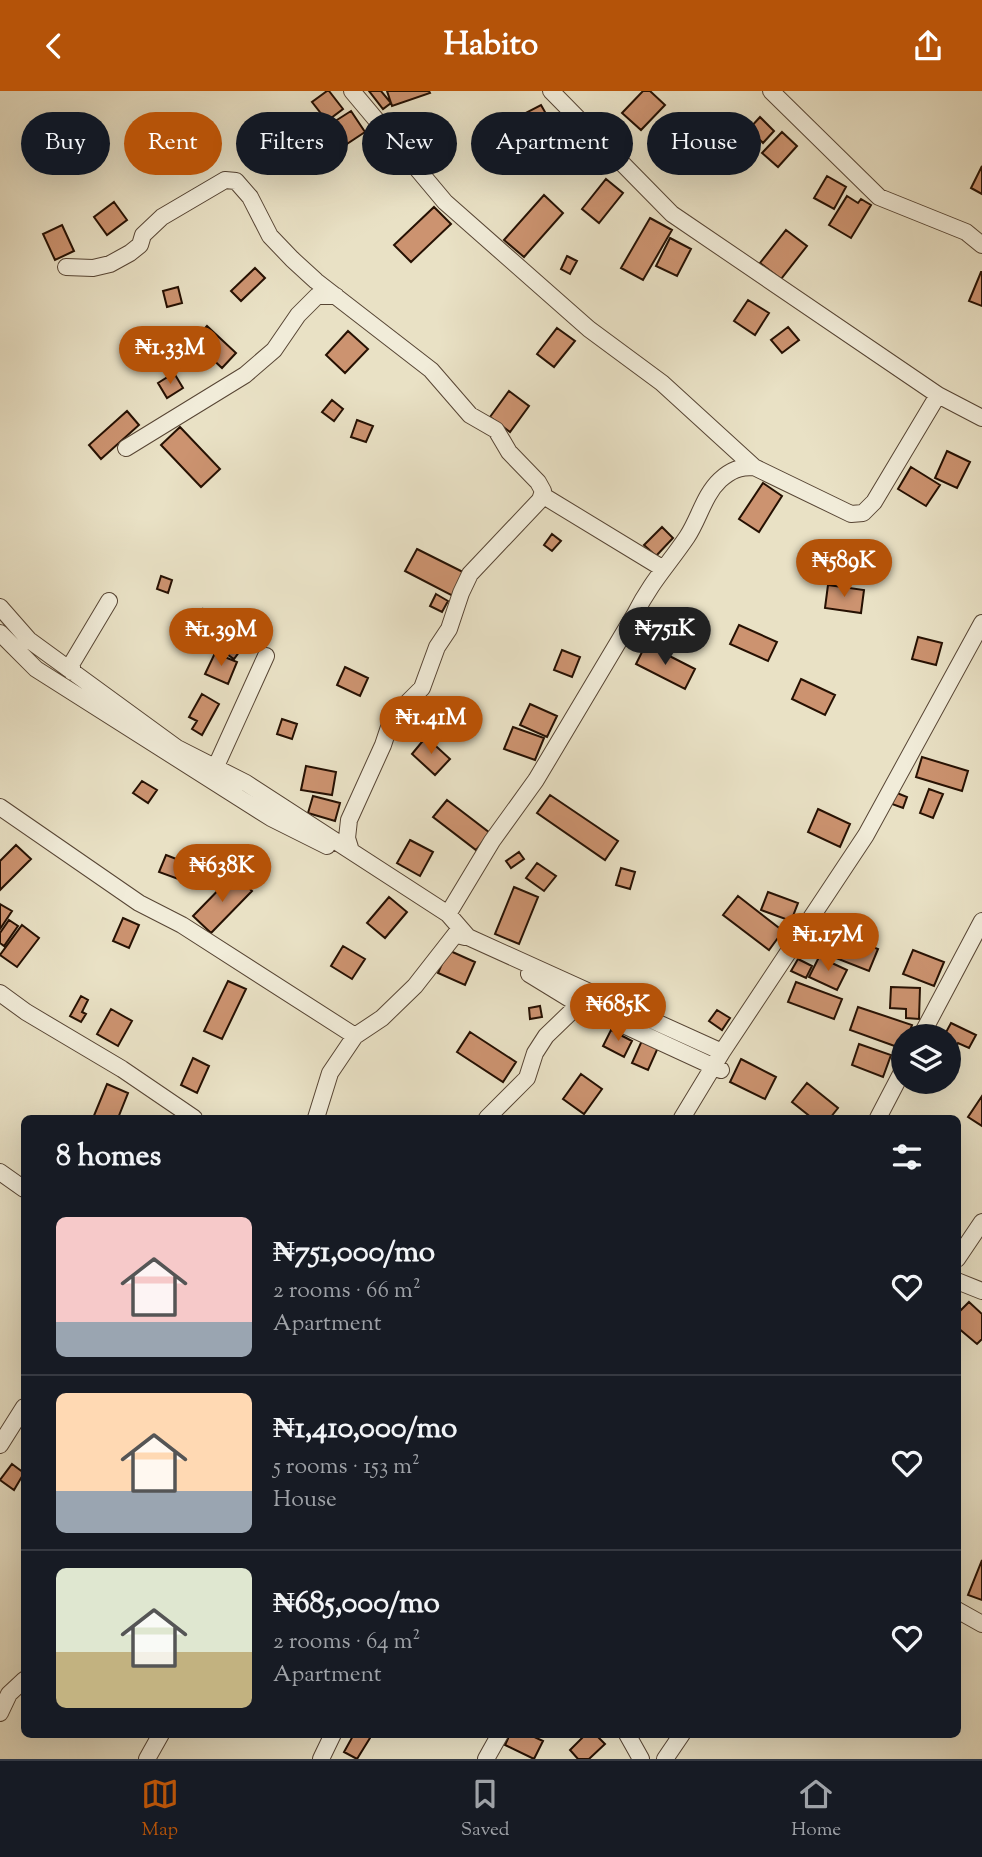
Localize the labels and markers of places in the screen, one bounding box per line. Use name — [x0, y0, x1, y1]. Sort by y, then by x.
pin: ₦1.33M — [113, 327, 227, 386]
pin: ₦589K — [795, 539, 893, 599]
pin: ₦751K — [616, 607, 714, 667]
pin: ₦1.39M — [164, 609, 278, 668]
pin: ₦1.41M — [374, 697, 488, 756]
pin: ₦638K — [173, 845, 271, 904]
pin: ₦1.17M — [771, 913, 885, 973]
pin: ₦685K — [569, 983, 667, 1043]

